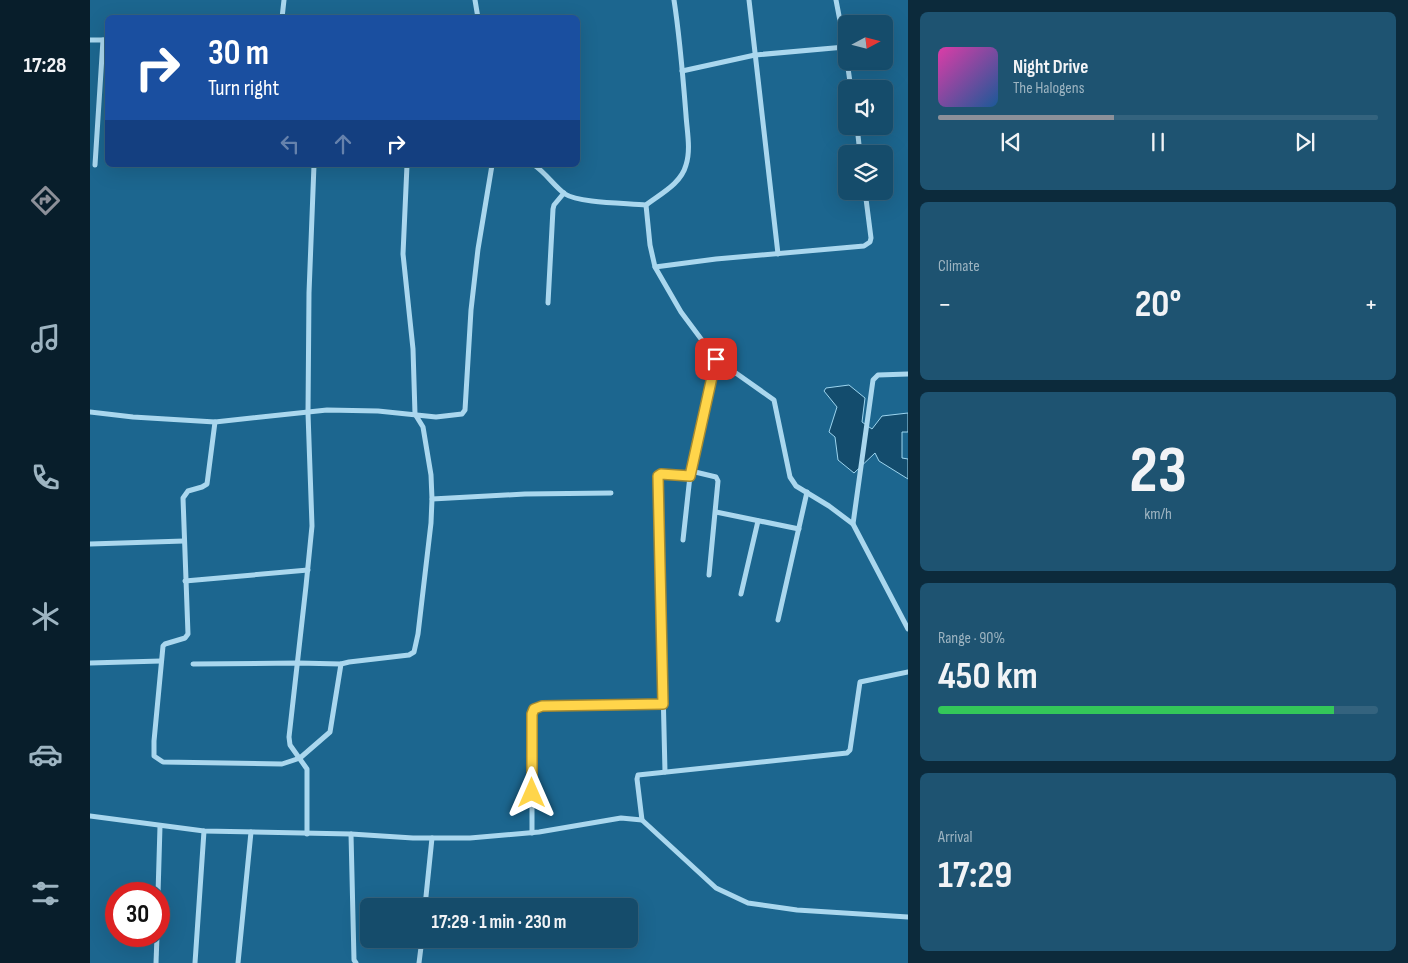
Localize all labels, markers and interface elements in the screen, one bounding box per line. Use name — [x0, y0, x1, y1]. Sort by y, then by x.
north arrow — [838, 15, 892, 70]
map controls — [838, 15, 893, 200]
text: 30 m — [208, 32, 269, 75]
icon: right — [125, 35, 190, 100]
text: 17:28 — [24, 52, 66, 79]
text: Night Drive — [1013, 56, 1088, 79]
text: Turn right — [208, 75, 279, 102]
text: The Halogens — [1013, 79, 1084, 98]
button: sound — [838, 80, 893, 135]
icon: previous — [997, 128, 1025, 156]
icon: pause — [1144, 128, 1172, 156]
icon: next — [1291, 128, 1319, 156]
icon: left — [276, 130, 304, 158]
icon: ahead — [329, 130, 357, 158]
icon: right — [382, 130, 410, 158]
button: layers — [838, 145, 893, 200]
icon: directions — [28, 183, 63, 218]
text: Climate — [938, 257, 980, 276]
text: 20° — [1135, 282, 1181, 327]
text: − — [938, 288, 952, 321]
text: + — [1364, 288, 1378, 321]
icon: music — [28, 321, 63, 356]
pin — [695, 338, 737, 380]
icon: arrive — [702, 345, 730, 373]
text: 23 — [1129, 433, 1187, 511]
icon: phone — [28, 460, 63, 495]
text: km/h — [1144, 505, 1172, 524]
icon: climate — [28, 599, 63, 634]
text: Range · 90% — [938, 629, 1005, 648]
text: 450 km — [938, 654, 1038, 699]
icon: car — [28, 737, 63, 772]
position arrow — [505, 766, 557, 818]
text: Arrival — [938, 828, 972, 847]
text: 17:29 — [938, 853, 1012, 898]
icon: filters — [28, 876, 63, 911]
speed limit sign: 30 — [105, 882, 170, 947]
text: 17:29 · 1 min · 230 m — [432, 911, 566, 934]

